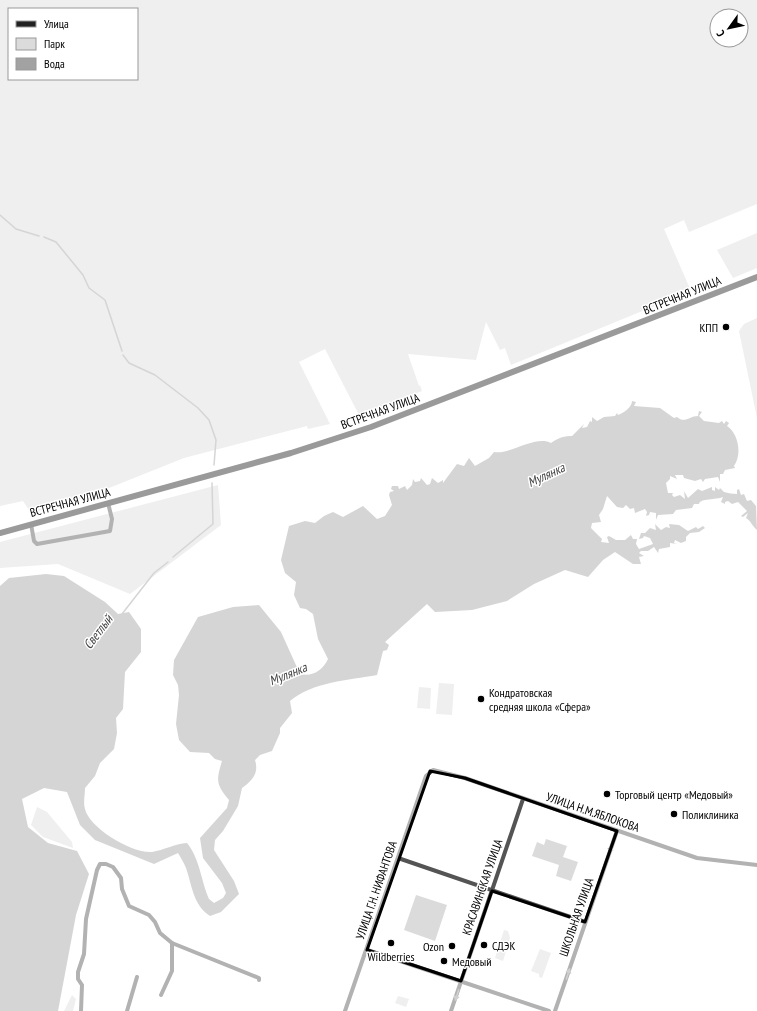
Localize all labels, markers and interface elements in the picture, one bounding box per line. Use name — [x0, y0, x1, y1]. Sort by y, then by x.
legend — [8, 8, 138, 80]
north arrow — [709, 8, 749, 48]
text: Улица — [44, 16, 69, 31]
text: С — [713, 28, 728, 39]
text: Парк — [44, 36, 65, 51]
text: Вода — [44, 56, 65, 71]
street label: ВСТРЕЧНАЯ УЛИЦА — [641, 272, 723, 317]
place label: КПП — [699, 320, 718, 335]
marker: КПП — [721, 322, 731, 332]
street label: ВСТРЕЧНАЯ УЛИЦА — [339, 390, 422, 432]
water label: Мулянка — [525, 459, 568, 491]
street label: ВСТРЕЧНАЯ УЛИЦА — [28, 484, 112, 520]
water label: Светлый — [80, 610, 117, 652]
water label: Мулянка — [267, 658, 310, 689]
place label: Кондратовская средняя школа «Сфера» — [489, 685, 591, 714]
marker: Кондратовская средняя школа «Сфера» — [476, 694, 486, 704]
place label: Торговый центр «Медовый» — [615, 787, 733, 802]
street label: УЛИЦА Н.М.ЯБЛОКОВА — [544, 789, 642, 835]
marker: Торговый центр «Медовый» — [602, 789, 612, 799]
place label: Поликлиника — [682, 807, 739, 822]
marker: Поликлиника — [669, 809, 679, 819]
street label: КРАСАВИНСКАЯ УЛИЦА — [459, 837, 506, 937]
street label: УЛИЦА Г.Н. НИФАНТОВА — [352, 838, 400, 941]
one-way arrow — [607, 845, 613, 857]
street label: ШКОЛЬНАЯ УЛИЦА — [556, 875, 597, 958]
marker: Wildberries — [386, 938, 396, 948]
place label: СДЭК — [492, 938, 515, 953]
place label: Ozon — [423, 939, 444, 954]
marker: СДЭК — [479, 940, 489, 950]
marker: Ozon — [447, 941, 457, 951]
place label: Wildberries — [367, 949, 415, 964]
place label: Медовый — [452, 954, 491, 969]
marker: Медовый — [439, 956, 449, 966]
one-way arrow — [565, 968, 571, 980]
one-way arrow — [453, 989, 459, 1001]

